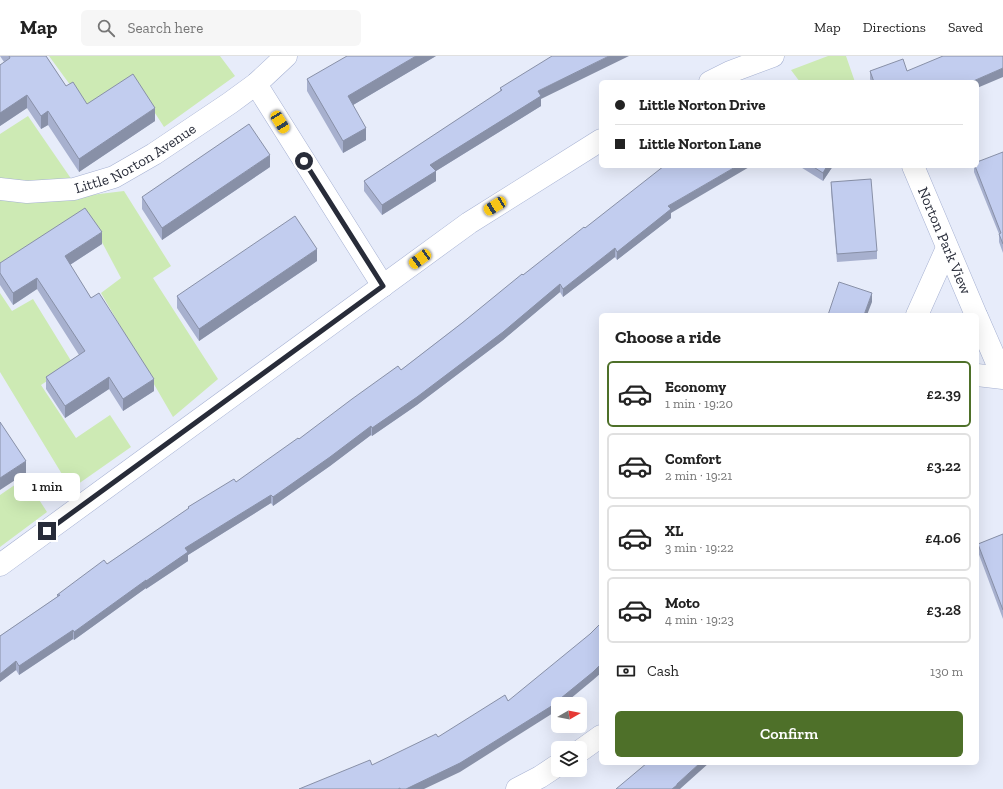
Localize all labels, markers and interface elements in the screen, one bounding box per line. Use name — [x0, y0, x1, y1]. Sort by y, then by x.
search box — [81, 10, 361, 46]
text: Map — [20, 16, 57, 39]
icon: search — [95, 17, 117, 39]
text: Search here — [127, 19, 203, 37]
text: Map — [814, 19, 841, 36]
text: Directions — [863, 19, 926, 36]
text: Saved — [948, 19, 983, 36]
text: Little Norton Drive — [639, 96, 765, 114]
car — [269, 109, 291, 135]
street label: Little Norton Avenue — [72, 120, 199, 197]
text: Little Norton Lane — [639, 135, 761, 153]
route start — [295, 152, 313, 170]
street label: Norton Park View — [914, 184, 975, 297]
car — [482, 195, 508, 217]
car — [407, 247, 433, 271]
text: Choose a ride — [615, 326, 721, 348]
icon: car — [617, 376, 653, 412]
text: Economy — [665, 378, 726, 396]
text: £2.39 — [926, 385, 961, 403]
text: 1 min · 19:20 — [665, 396, 733, 411]
icon: car — [617, 448, 653, 484]
text: Comfort — [665, 450, 721, 468]
text: £3.22 — [927, 457, 961, 475]
text: 2 min · 19:21 — [665, 468, 732, 483]
callout: 1 min — [14, 473, 80, 501]
text: 1 min — [32, 479, 62, 494]
icon: car — [617, 520, 653, 556]
route end — [38, 522, 56, 540]
text: XL — [665, 522, 683, 540]
text: £4.06 — [925, 529, 961, 547]
text: 3 min · 19:22 — [665, 540, 734, 555]
icon: car — [617, 592, 653, 628]
text: Moto — [665, 594, 700, 612]
text: £3.28 — [926, 601, 961, 619]
text: 4 min · 19:23 — [665, 612, 734, 627]
icon: cash — [615, 660, 637, 682]
text: Cash — [647, 662, 679, 680]
text: 130 m — [930, 664, 963, 679]
north arrow — [551, 697, 587, 733]
map controls — [551, 697, 587, 777]
button: Confirm — [615, 711, 963, 757]
button: layers — [551, 741, 587, 777]

